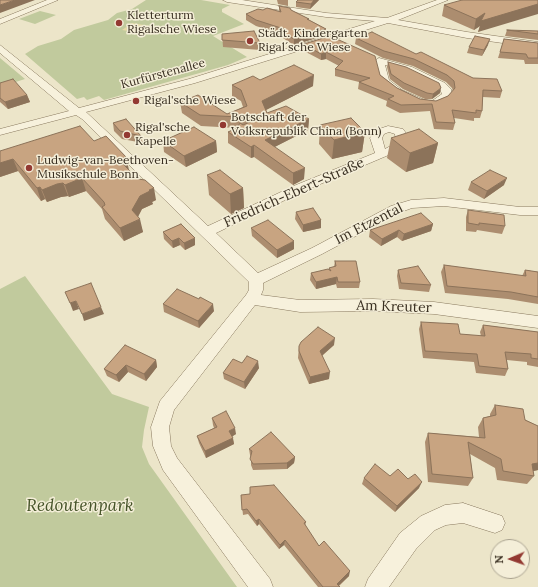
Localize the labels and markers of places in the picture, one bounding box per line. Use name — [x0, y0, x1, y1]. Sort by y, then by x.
place label: Kletterturm Rigalsche Wiese — [127, 9, 216, 37]
marker: Kletterturm Rigalsche Wiese — [114, 18, 124, 28]
place label: Städt. Kindergarten Rigal´sche Wiese — [258, 27, 368, 55]
marker: Städt. Kindergarten Rigal´sche Wiese — [245, 36, 255, 46]
place label: Rigal'sche Wiese — [144, 94, 236, 108]
marker: Rigal'sche Wiese — [131, 96, 141, 106]
place label: Botschaft der Volksrepublik China (Bonn) — [231, 111, 381, 139]
marker: Botschaft der Volksrepublik China (Bonn) — [218, 120, 228, 130]
place label: Rigal'sche Kapelle — [135, 121, 190, 149]
marker: Rigal'sche Kapelle — [122, 130, 132, 140]
place label: Ludwig-van-Beethoven- Musikschule Bonn — [37, 154, 174, 182]
marker: Ludwig-van-Beethoven- Musikschule Bonn — [24, 163, 34, 173]

